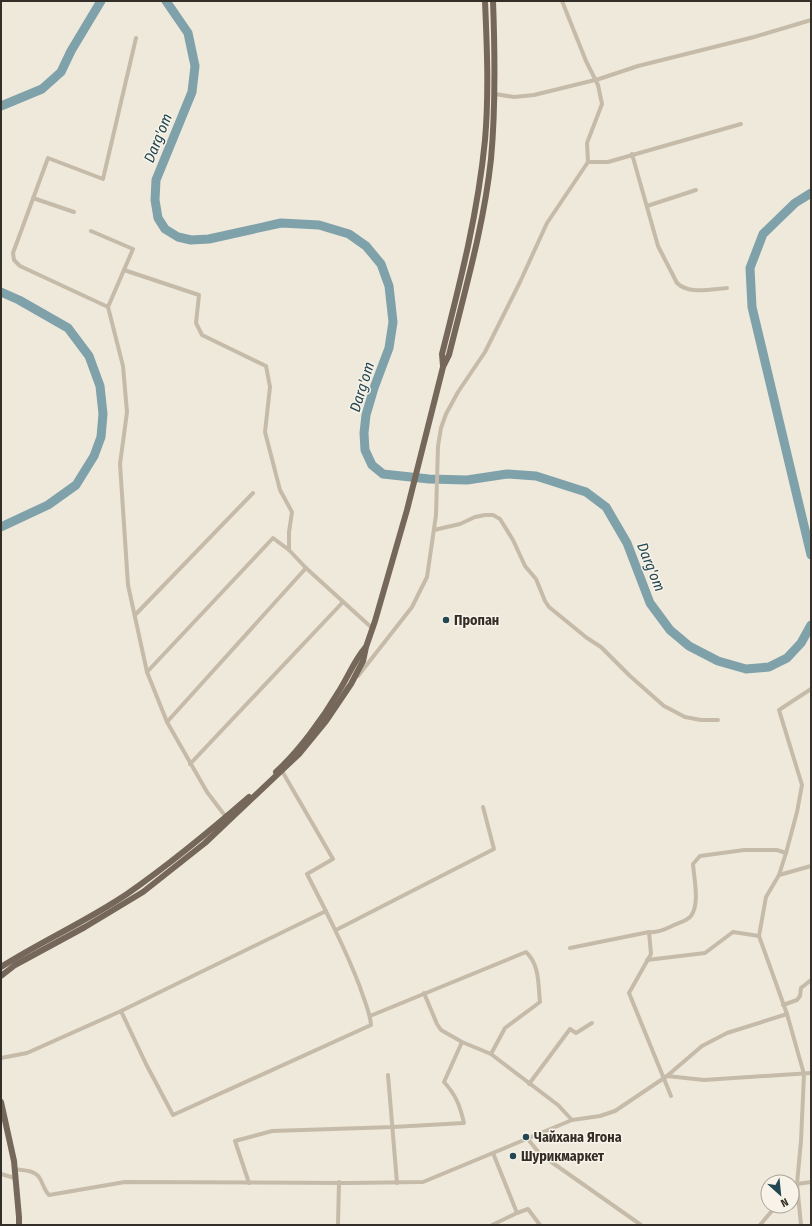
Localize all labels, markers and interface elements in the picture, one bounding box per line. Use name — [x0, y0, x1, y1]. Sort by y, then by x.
water label: Darg'om — [140, 111, 176, 165]
water label: Darg'om — [346, 360, 378, 414]
water label: Darg'om — [633, 540, 669, 594]
place label: Пропан — [454, 612, 499, 629]
marker: Пропан — [441, 615, 451, 625]
place label: Чайхана Ягона — [534, 1129, 622, 1146]
marker: Чайхана Ягона — [521, 1132, 531, 1142]
place label: Шурикмаркет — [521, 1148, 605, 1165]
marker: Шурикмаркет — [508, 1151, 518, 1161]
north arrow — [760, 1174, 800, 1214]
text: N — [778, 1195, 790, 1210]

